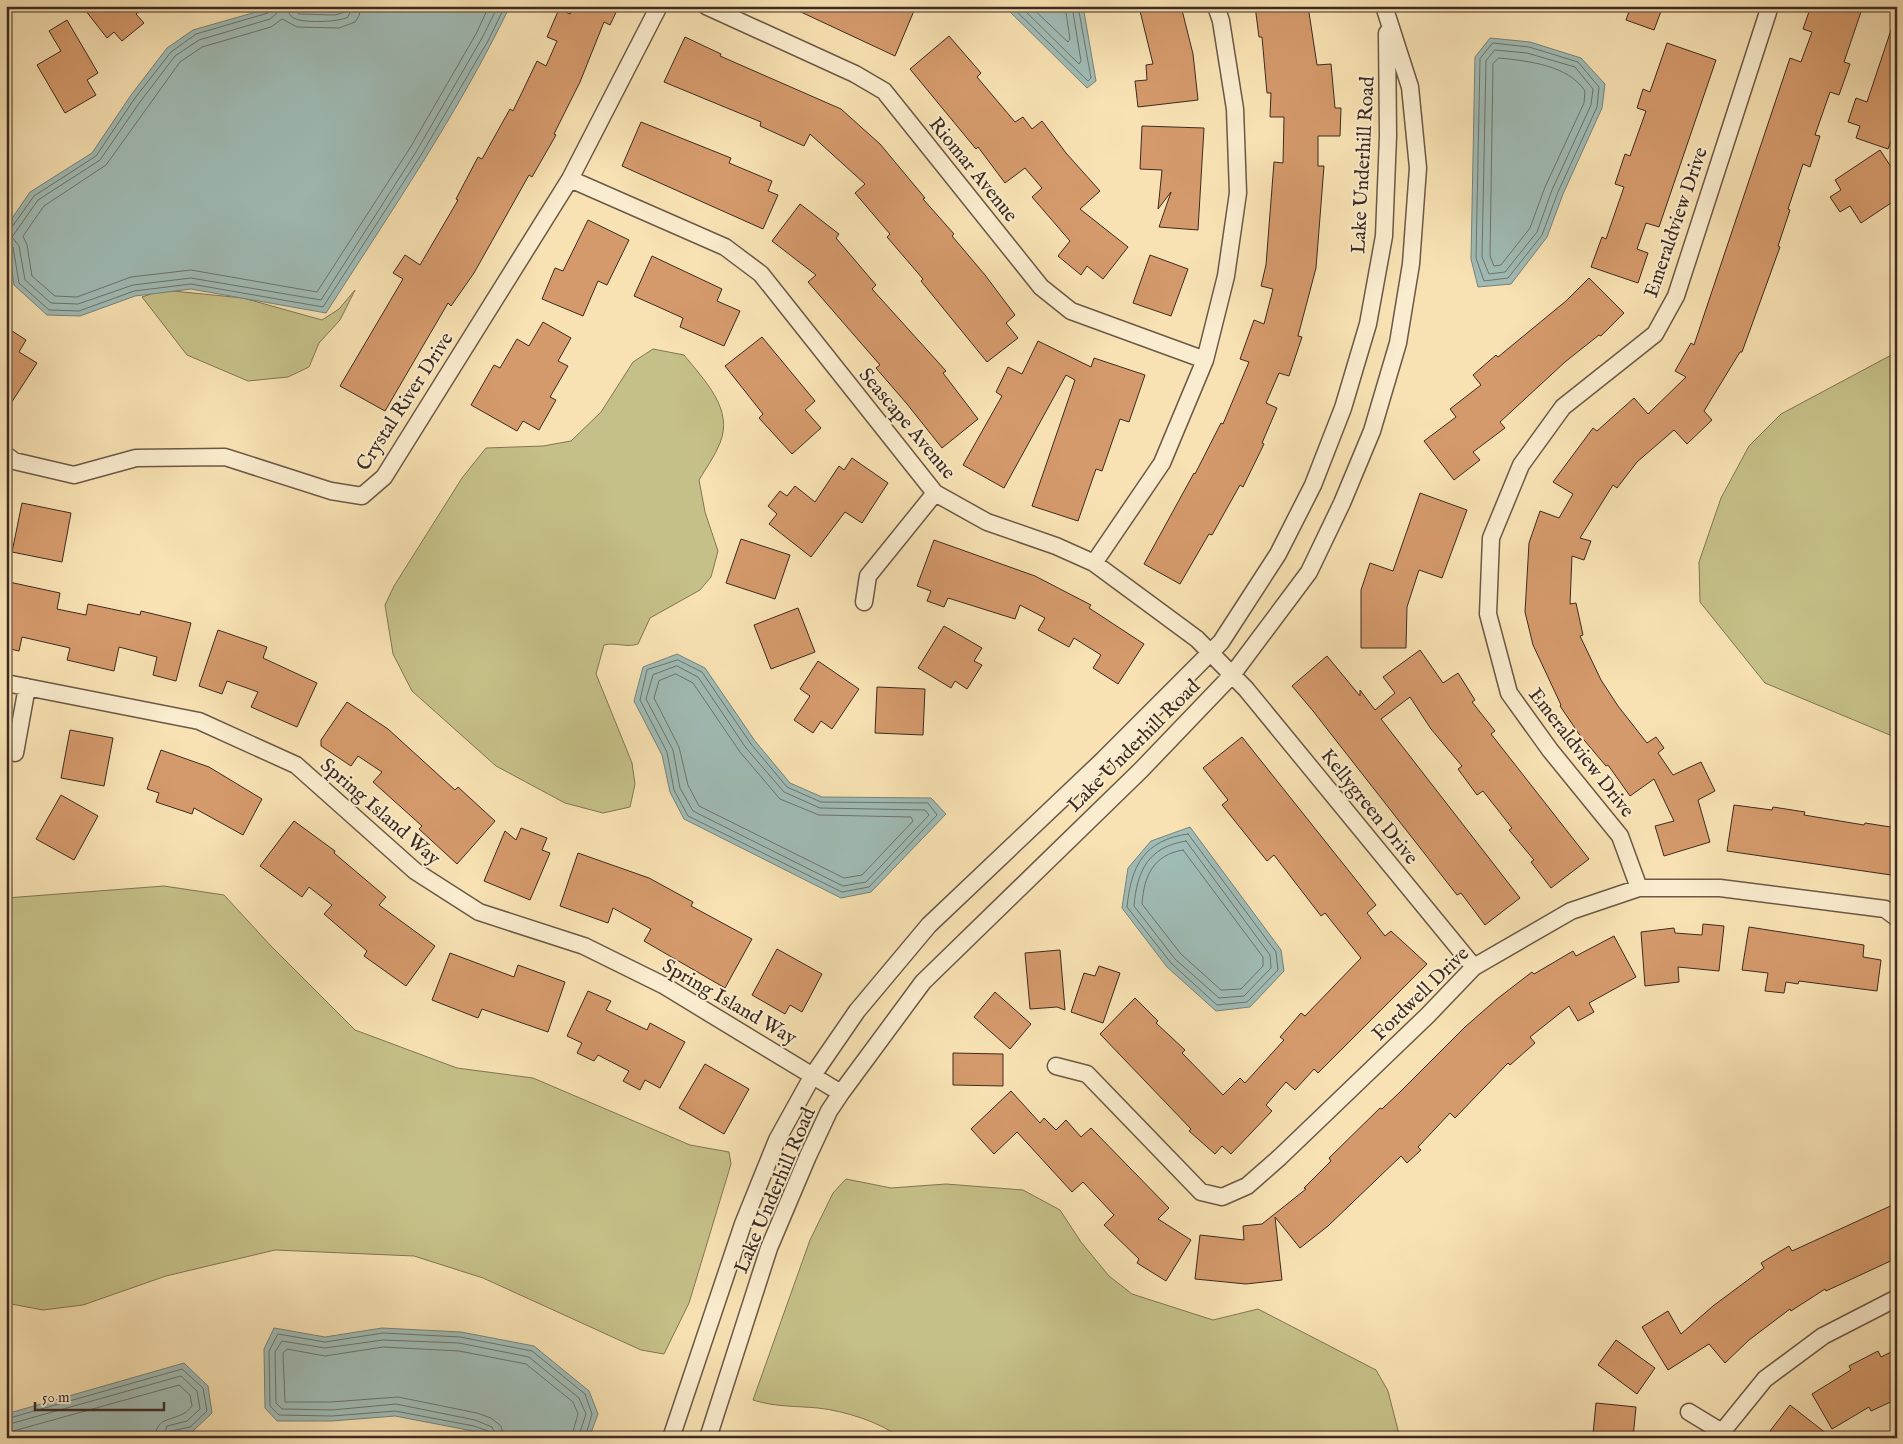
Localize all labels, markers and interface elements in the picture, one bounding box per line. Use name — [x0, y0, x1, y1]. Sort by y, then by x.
street label: Lake Underhill Road — [1346, 75, 1381, 254]
street label: Riomar Avenue — [923, 112, 1023, 228]
street label: Emeraldview Drive — [1639, 144, 1714, 301]
street label: Crystal River Drive — [351, 328, 459, 476]
street label: Seascape Avenue — [853, 363, 961, 485]
street label: Lake Underhill Road — [1062, 674, 1206, 818]
street label: Emeraldview Drive — [1522, 683, 1639, 823]
street label: Kellygreen Drive — [1314, 744, 1423, 870]
street label: Spring Island Way — [315, 753, 445, 871]
street label: Fordwell Drive — [1367, 942, 1475, 1047]
street label: Spring Island Way — [658, 954, 801, 1051]
street label: Lake Underhill Road — [729, 1104, 822, 1277]
scale bar — [35, 1379, 164, 1411]
text: 50 m — [42, 1388, 70, 1407]

